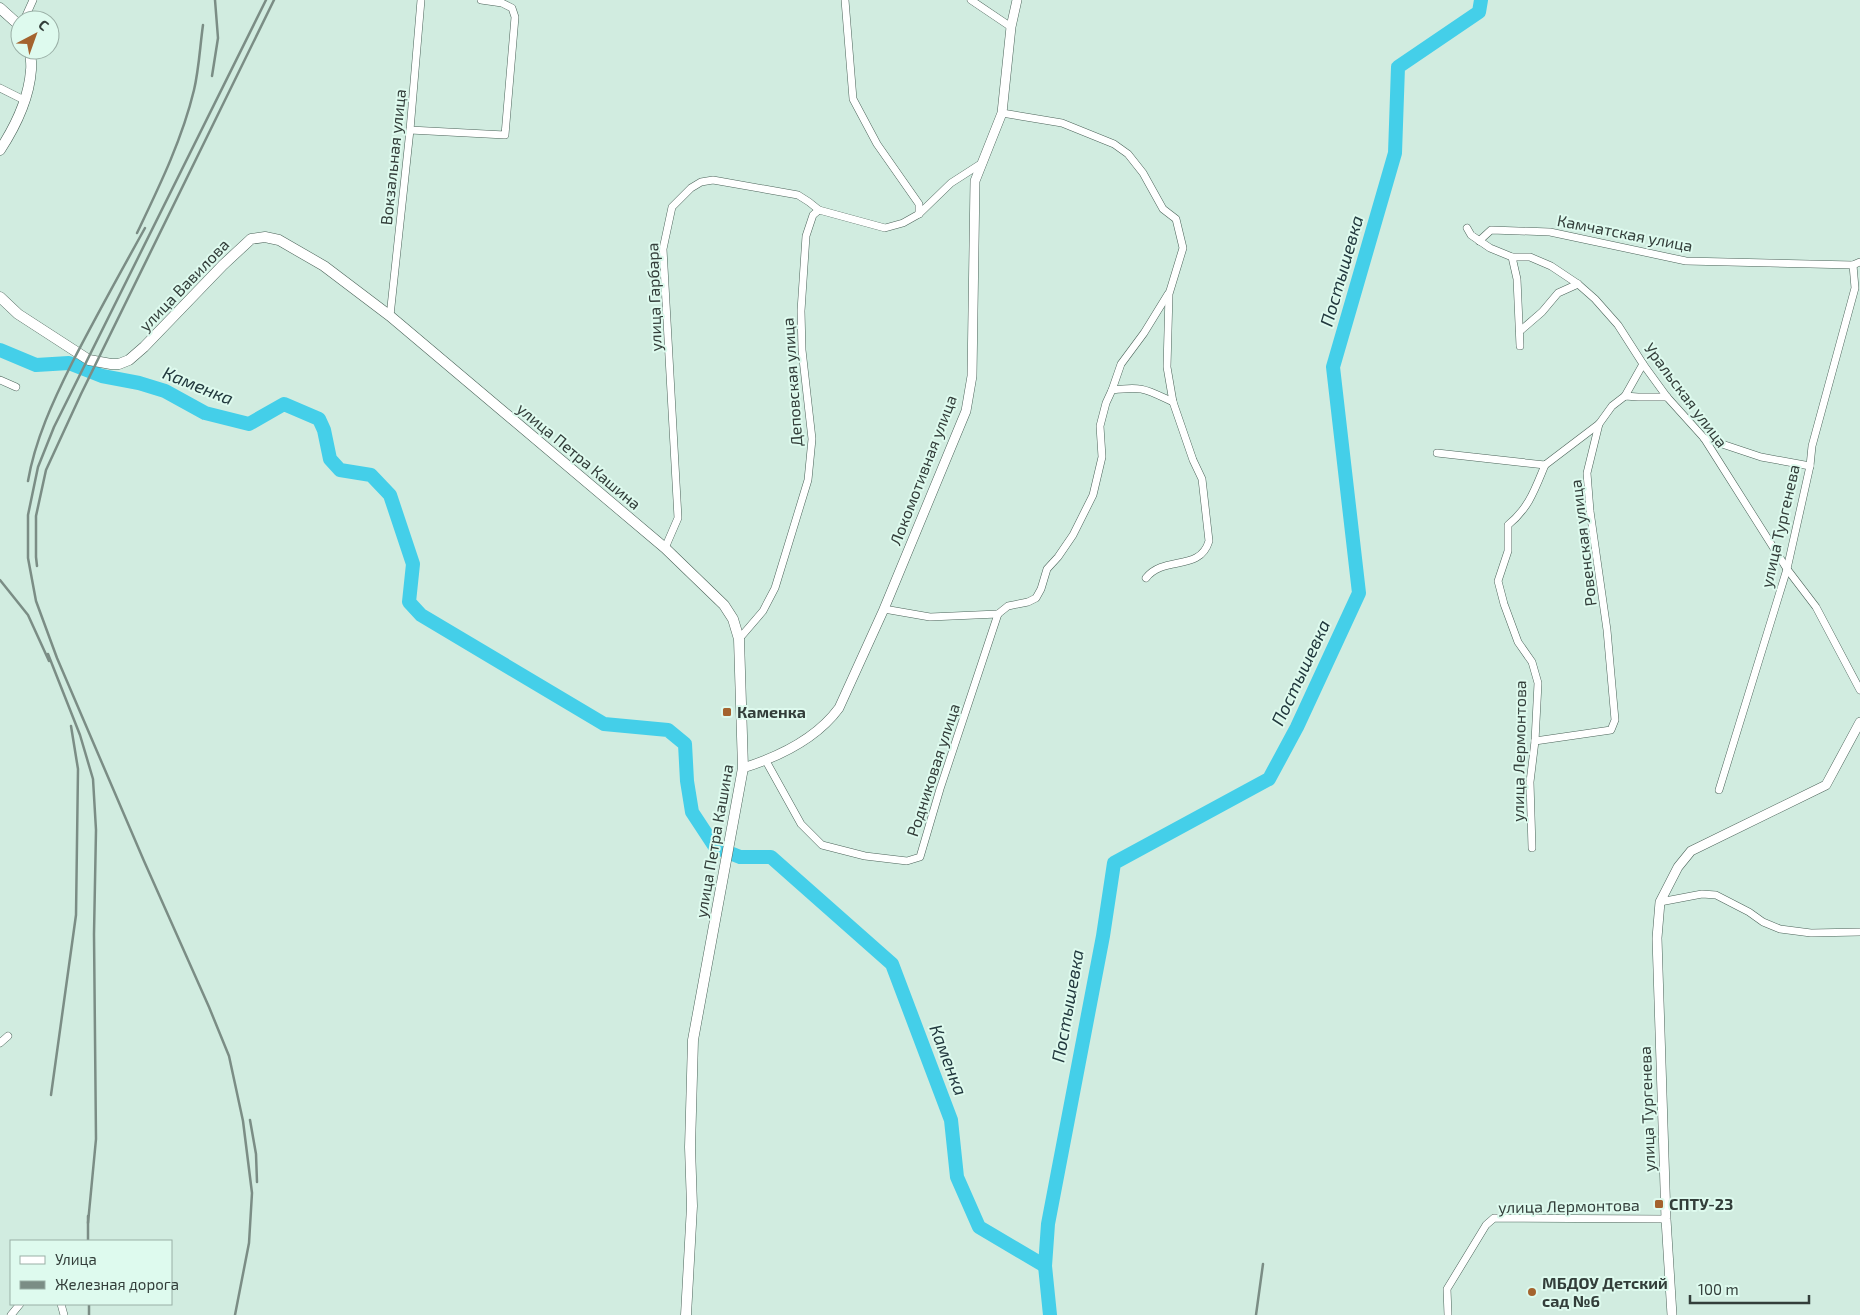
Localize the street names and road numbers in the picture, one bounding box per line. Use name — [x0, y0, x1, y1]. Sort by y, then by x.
street label: Вокзальная улица — [376, 88, 410, 226]
street label: Камчатская улица — [1556, 210, 1694, 256]
street label: улица Вавилова — [135, 234, 233, 336]
street label: улица Гарбара — [642, 242, 666, 352]
street label: Деповская улица — [778, 317, 806, 447]
street label: Уральская улица — [1640, 339, 1732, 451]
street label: Локомотивная улица — [885, 392, 961, 548]
street label: улица Петра Кашина — [513, 398, 645, 514]
street label: улица Тургенева — [1756, 462, 1804, 590]
street label: Ровенская улица — [1565, 478, 1601, 608]
street label: улица Лермонтова — [1508, 680, 1530, 822]
street label: Родниковая улица — [902, 701, 964, 839]
street label: улица Петра Кашина — [691, 763, 737, 919]
street label: улица Тургенева — [1635, 1046, 1659, 1172]
street label: улица Лермонтова — [1498, 1195, 1640, 1217]

